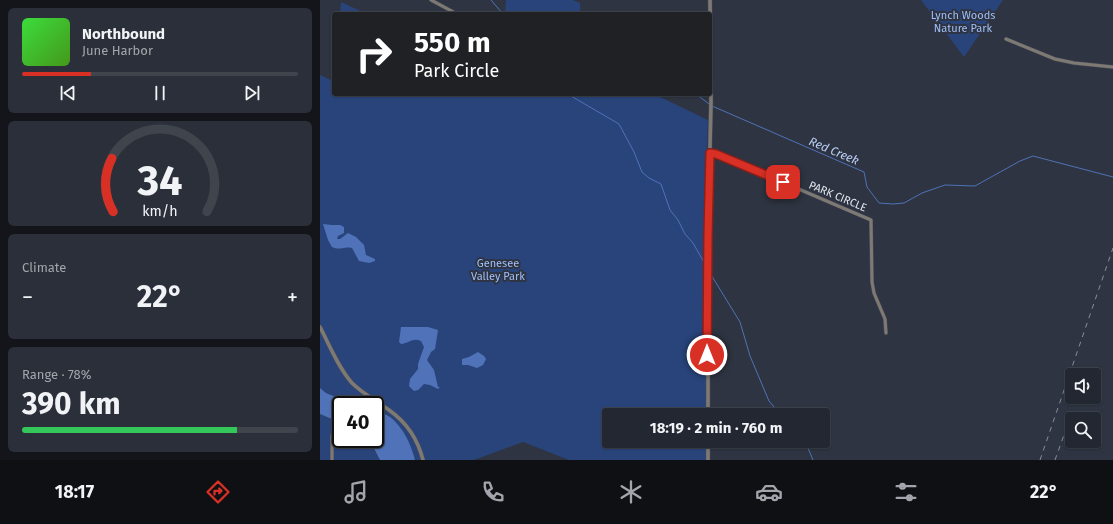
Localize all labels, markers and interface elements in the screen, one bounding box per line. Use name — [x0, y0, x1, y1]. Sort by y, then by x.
park label: Lynch Woods Nature Park — [931, 9, 995, 35]
text: Northbound — [82, 25, 165, 43]
text: 550 m — [414, 26, 491, 59]
icon: right — [348, 28, 400, 80]
text: June Harbor — [82, 43, 153, 58]
text: Park Circle — [414, 60, 499, 82]
icon: previous — [57, 82, 79, 104]
icon: pause — [149, 82, 171, 104]
icon: next — [241, 82, 263, 104]
water label: Red Creek — [807, 134, 861, 168]
text: 34 — [136, 155, 183, 205]
pin — [766, 165, 800, 199]
icon: arrive — [772, 171, 794, 193]
street label: PARK CIRCLE — [807, 178, 869, 215]
text: km/h — [142, 202, 178, 219]
park label: Genesee Valley Park — [471, 257, 525, 283]
text: Climate — [22, 260, 66, 275]
text: 22° — [137, 279, 183, 315]
text: − — [22, 284, 33, 311]
text: + — [287, 284, 298, 311]
position arrow — [686, 334, 728, 376]
text: Range · 78% — [22, 367, 92, 382]
map controls — [1065, 368, 1101, 448]
button: sound — [1065, 368, 1101, 404]
text: 390 km — [22, 386, 121, 422]
speed limit sign: 40 — [332, 396, 384, 448]
button: search — [1065, 412, 1101, 448]
text: 18:19 · 2 min · 760 m — [650, 419, 782, 437]
icon: directions — [204, 478, 232, 506]
icon: music — [342, 478, 370, 506]
icon: phone — [479, 478, 507, 506]
icon: climate — [617, 478, 645, 506]
icon: car — [755, 478, 783, 506]
icon: filters — [892, 478, 920, 506]
text: 18:17 — [55, 481, 94, 503]
text: 22° — [1030, 481, 1058, 503]

